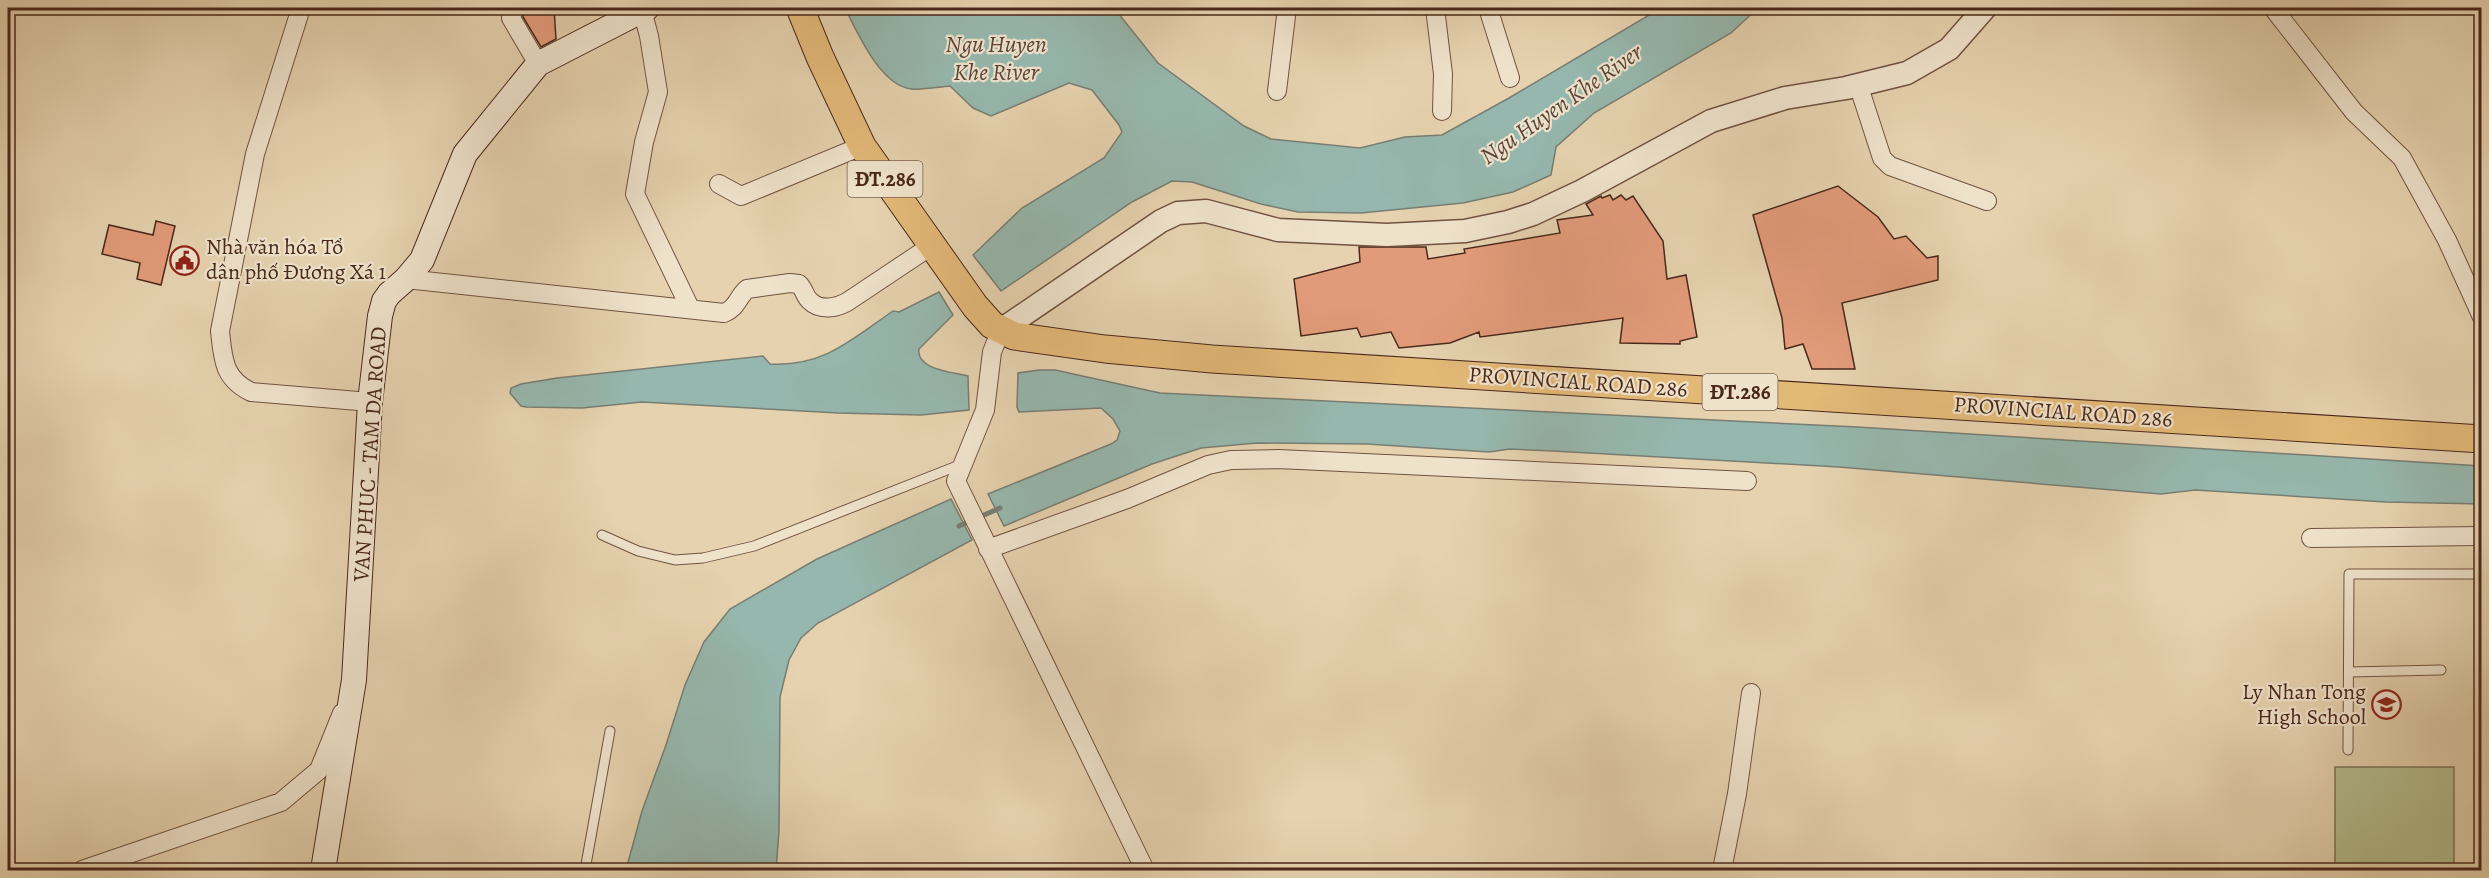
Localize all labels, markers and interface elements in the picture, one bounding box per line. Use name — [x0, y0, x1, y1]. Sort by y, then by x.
water label: Ngu Huyen Khe River — [945, 28, 1047, 88]
water label: Ngu Huyen Khe River — [1474, 36, 1649, 172]
road number: ĐT.286 — [848, 161, 922, 197]
place label: Nhà văn hóa Tổ dân phố Đương Xá 1 — [206, 232, 386, 287]
public building icon: Nhà văn hóa Tổ dân phố Đương Xá 1 — [169, 244, 201, 276]
street label: VAN PHUC - TAM DA ROAD — [346, 326, 394, 583]
street label: PROVINCIAL ROAD 286 — [1468, 359, 1688, 405]
road number: ĐT.286 — [1702, 374, 1778, 410]
street label: PROVINCIAL ROAD 286 — [1953, 389, 2173, 435]
place label: Ly Nhan Tong High School — [2242, 677, 2366, 732]
school or university icon: Ly Nhan Tong High School — [2371, 689, 2403, 721]

